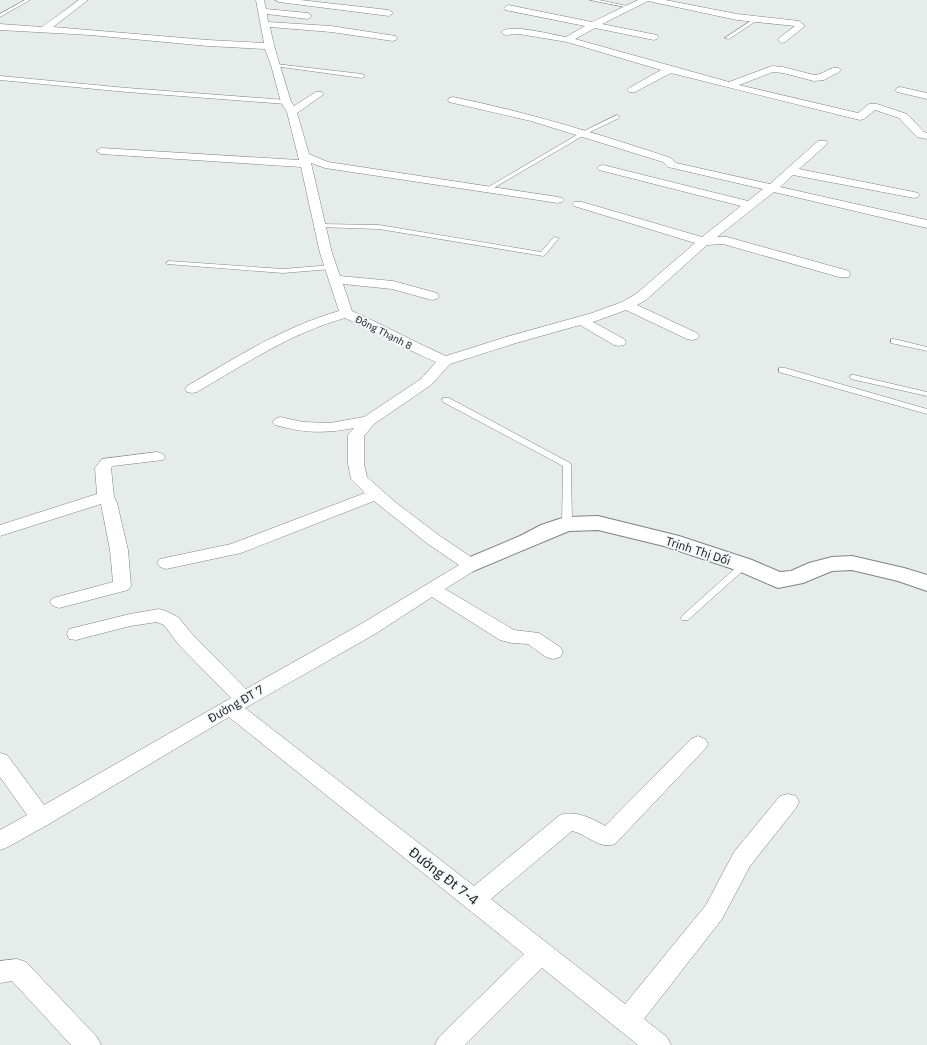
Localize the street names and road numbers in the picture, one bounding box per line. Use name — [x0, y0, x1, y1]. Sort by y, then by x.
street label: Đông Thạnh 8 — [353, 313, 414, 352]
street label: Trịnh Thị Dối — [664, 533, 733, 568]
street label: Đường ĐT 7 — [205, 682, 266, 726]
street label: Đường Đt 7-4 — [405, 843, 483, 909]

